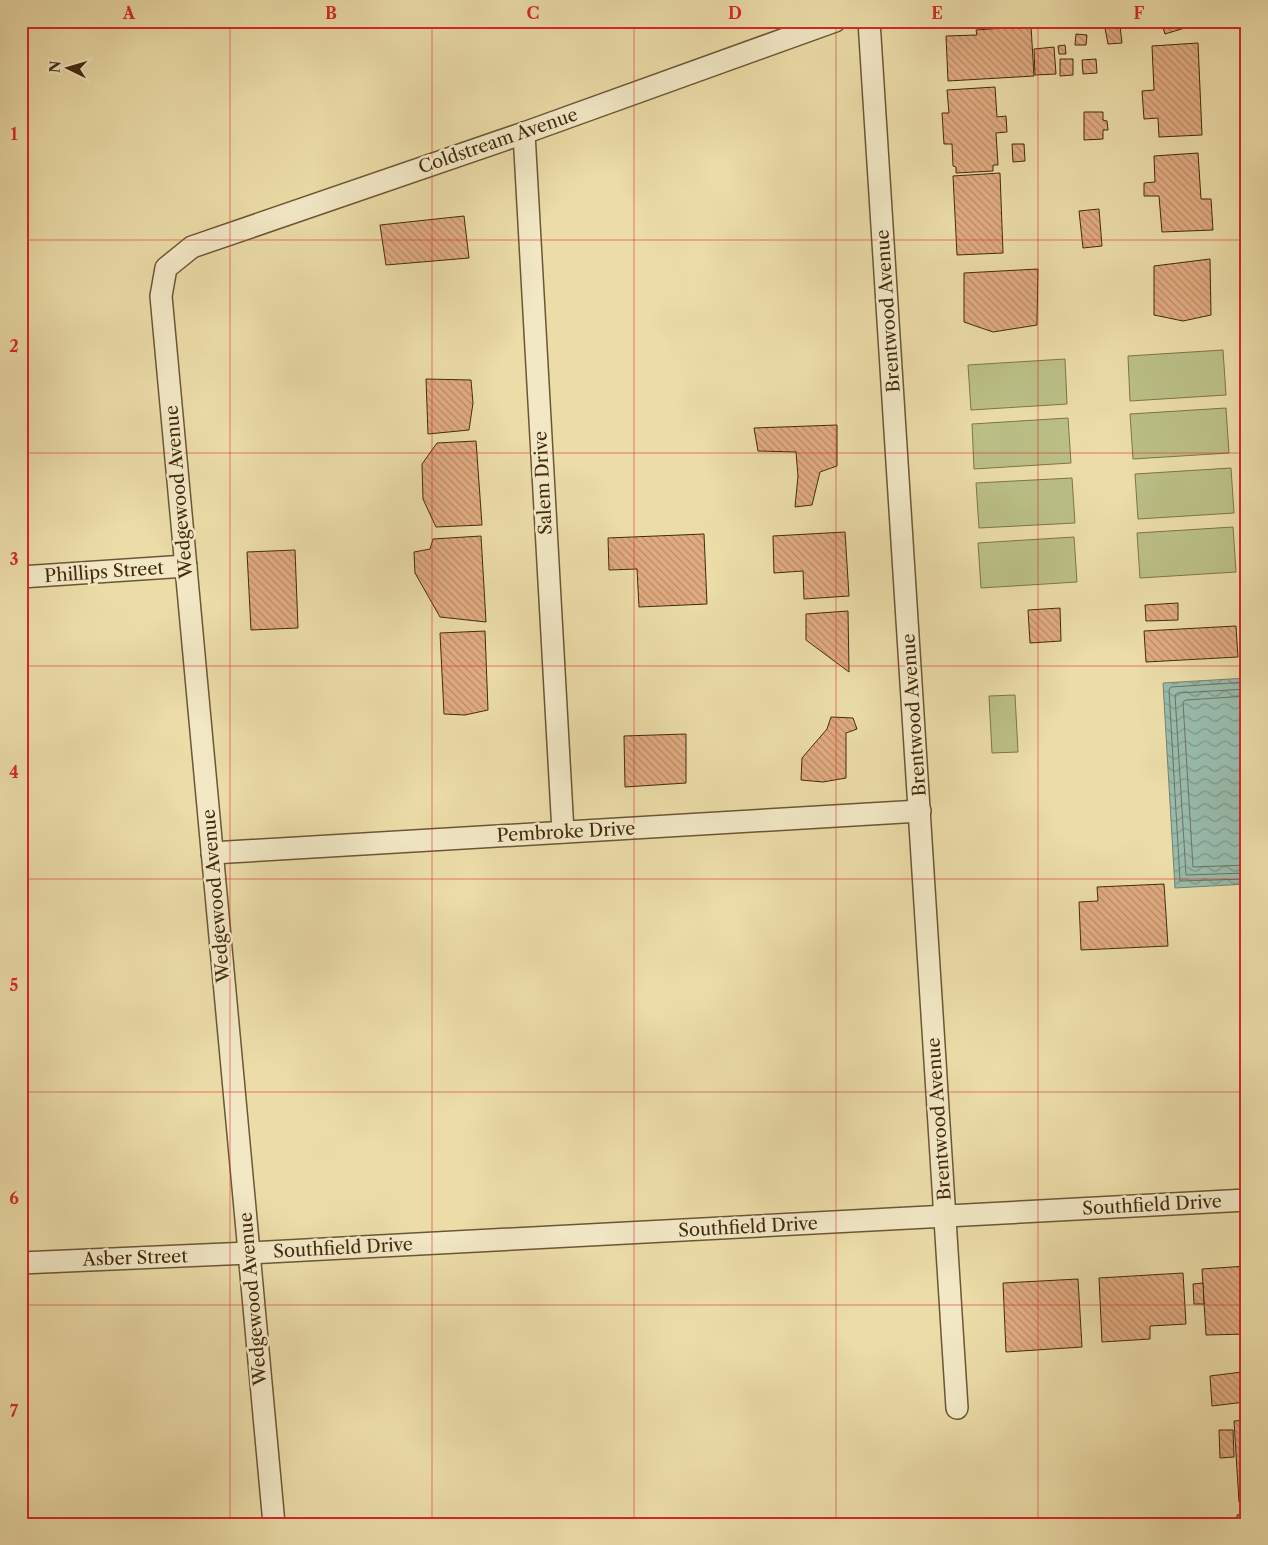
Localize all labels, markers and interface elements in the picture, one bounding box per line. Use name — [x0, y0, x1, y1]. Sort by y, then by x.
text: A — [122, 3, 136, 23]
text: B — [325, 3, 337, 23]
text: C — [527, 3, 539, 23]
text: D — [728, 3, 742, 23]
text: E — [931, 3, 943, 23]
text: F — [1134, 3, 1145, 23]
north arrow — [42, 42, 92, 92]
text: N — [46, 60, 65, 74]
street label: Coldstream Avenue — [415, 103, 581, 179]
text: 1 — [10, 124, 18, 144]
street label: Brentwood Avenue — [871, 229, 905, 393]
text: 2 — [9, 336, 19, 356]
street label: Wedgewood Avenue — [160, 404, 198, 581]
street label: Salem Drive — [529, 431, 557, 535]
text: 3 — [9, 549, 19, 569]
street label: Phillips Street — [44, 557, 165, 587]
street label: Brentwood Avenue — [897, 633, 931, 797]
text: 4 — [9, 762, 19, 782]
street label: Wedgewood Avenue — [197, 808, 235, 985]
street label: Pembroke Drive — [496, 817, 636, 847]
text: 5 — [10, 975, 19, 995]
street label: Brentwood Avenue — [922, 1037, 956, 1201]
text: 6 — [9, 1188, 19, 1208]
street label: Southfield Drive — [1082, 1190, 1222, 1220]
street label: Wedgewood Avenue — [234, 1211, 272, 1388]
street label: Southfield Drive — [678, 1212, 818, 1242]
street label: Southfield Drive — [273, 1233, 413, 1263]
street label: Asber Street — [81, 1245, 189, 1271]
text: 7 — [10, 1401, 19, 1421]

